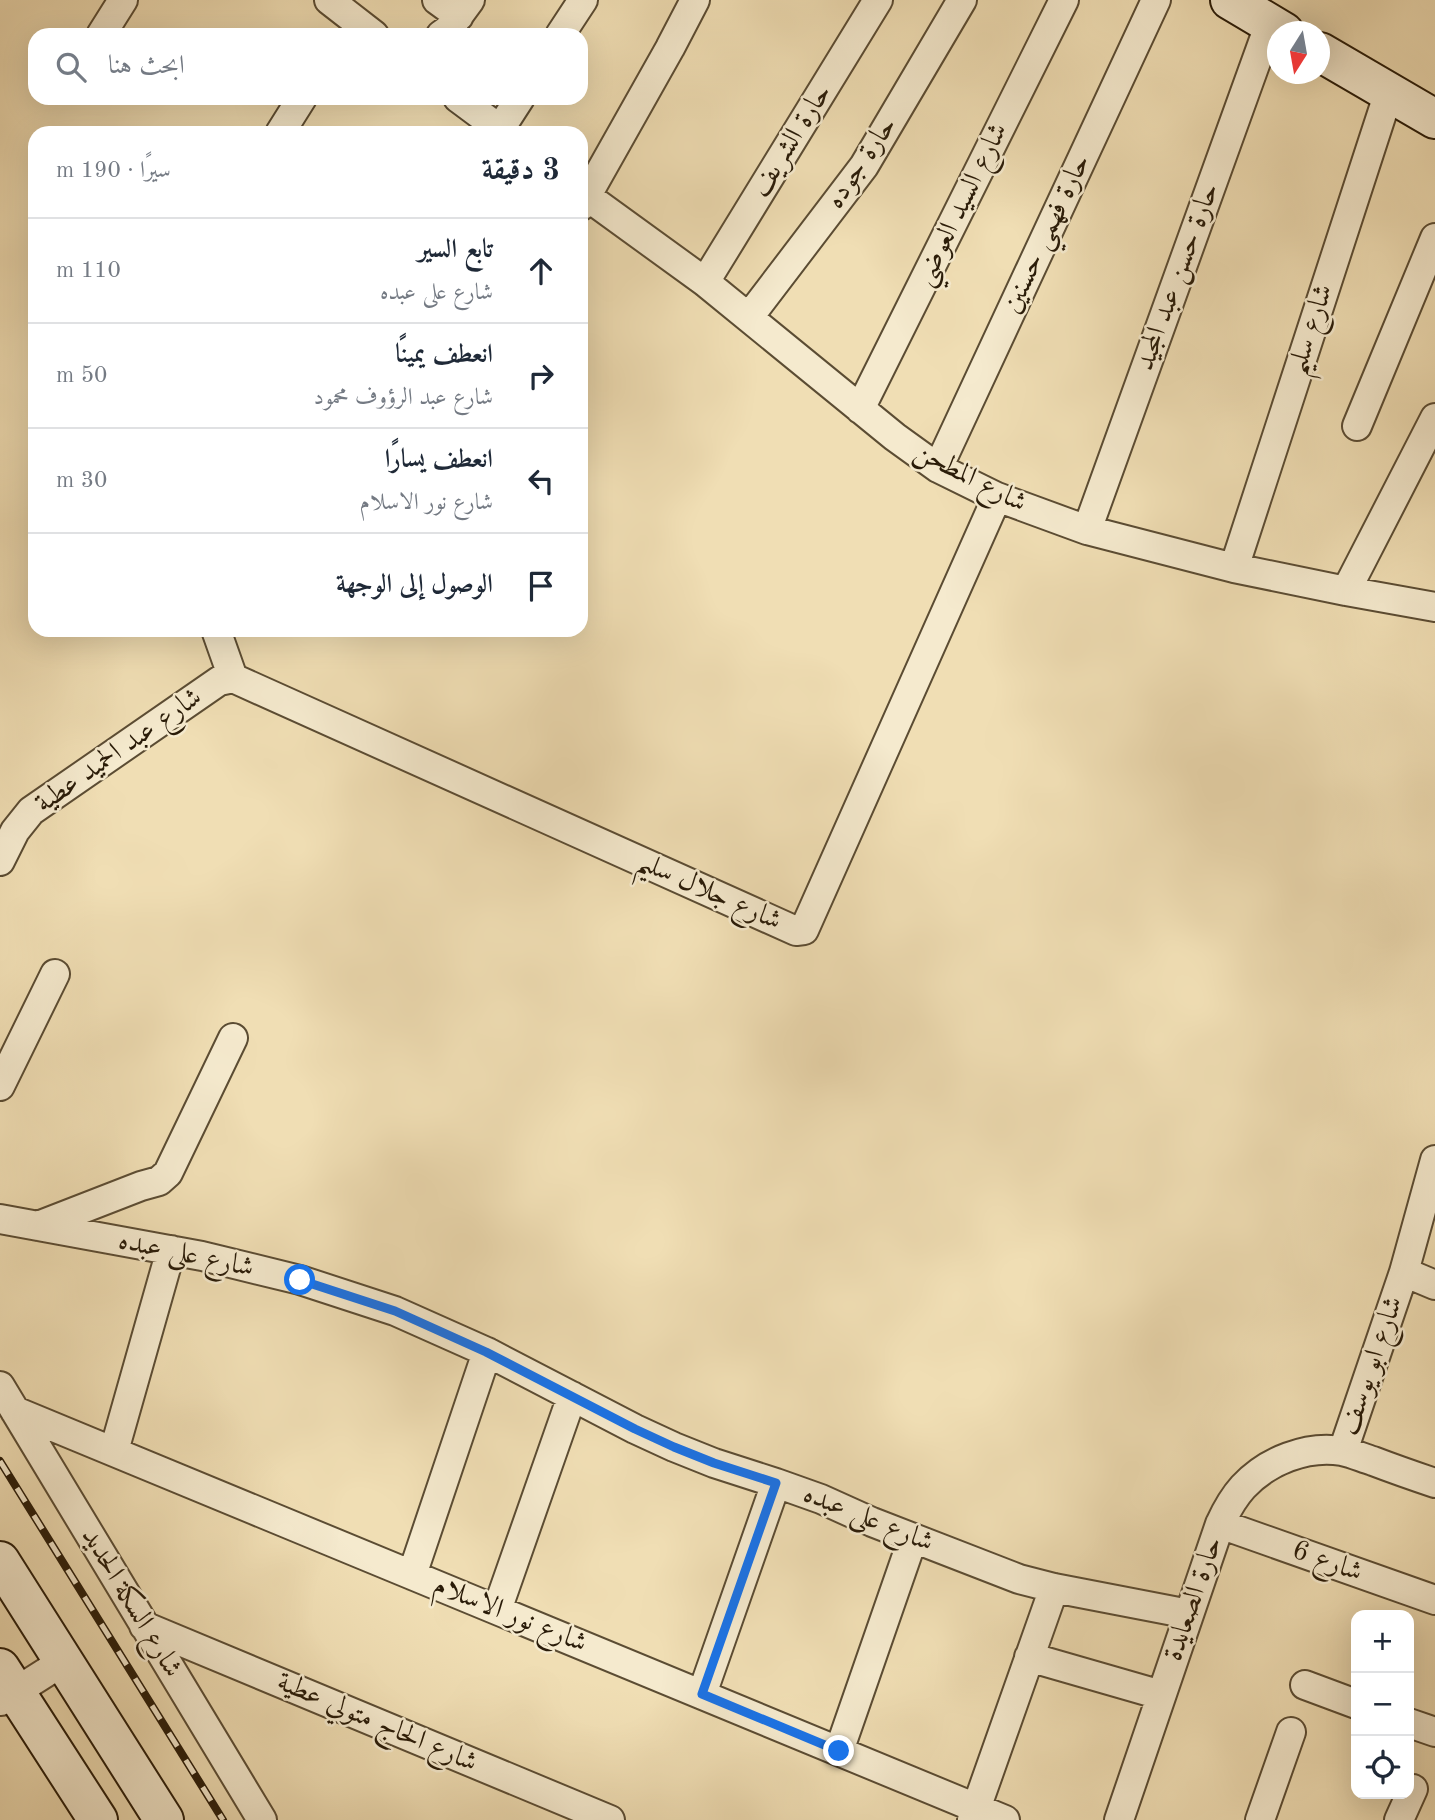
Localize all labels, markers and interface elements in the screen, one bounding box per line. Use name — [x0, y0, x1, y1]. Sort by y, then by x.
north arrow — [1267, 21, 1330, 84]
search box — [28, 28, 588, 105]
icon: search — [52, 48, 90, 86]
text: ابحث هنا — [108, 53, 185, 79]
street label: حارة الشريف — [747, 80, 839, 203]
street label: حارة جوده — [821, 112, 903, 214]
street label: شارع السيد العوضي — [911, 119, 1022, 295]
street label: حارة فهمي حسنين — [998, 150, 1105, 322]
text: 3 دقيقة — [482, 156, 560, 186]
text: سيرًا · 190 m — [56, 159, 171, 182]
street label: حارة حسن عبد المجيد — [1130, 179, 1227, 375]
text: تابع السير — [418, 237, 493, 263]
icon: ahead — [522, 252, 560, 290]
text: 110 m — [56, 259, 121, 282]
text: شارع على عبده — [380, 281, 493, 304]
street label: شارع سليم — [1283, 281, 1349, 382]
text: انعطف يمينًا — [395, 342, 493, 368]
icon: right — [522, 357, 560, 395]
text: 50 m — [56, 364, 107, 387]
text: شارع عبد الرؤوف محمود — [314, 386, 493, 409]
street label: شارع المطحن — [906, 438, 1031, 524]
text: انعطف يسارًا — [385, 447, 493, 473]
icon: left — [522, 462, 560, 500]
text: 30 m — [56, 469, 107, 492]
text: شارع نور الاسلام — [360, 491, 493, 514]
icon: arrive — [522, 567, 560, 605]
text: الوصول إلى الوجهة — [336, 572, 493, 598]
street label: شارع عبد الحميد عطية — [31, 683, 211, 824]
street label: شارع جلال سليم — [628, 848, 785, 946]
street label: شارع على عبده — [114, 1227, 256, 1290]
route start — [284, 1264, 315, 1295]
street label: شارع ابو يوسف — [1335, 1293, 1415, 1441]
street label: شارع على عبده — [796, 1480, 937, 1564]
street label: شارع السكة الحديد — [70, 1522, 188, 1686]
street label: حارة الصعايدة — [1160, 1533, 1228, 1665]
street label: شارع 6 — [1286, 1536, 1366, 1594]
street label: شارع نور الاسلام — [426, 1572, 591, 1666]
map controls — [1351, 1610, 1414, 1799]
button: + — [1351, 1610, 1414, 1673]
street label: شارع الحاج متولي عطية — [269, 1668, 481, 1786]
button: − — [1351, 1673, 1414, 1736]
route end — [823, 1735, 854, 1766]
button: locate — [1351, 1736, 1414, 1799]

